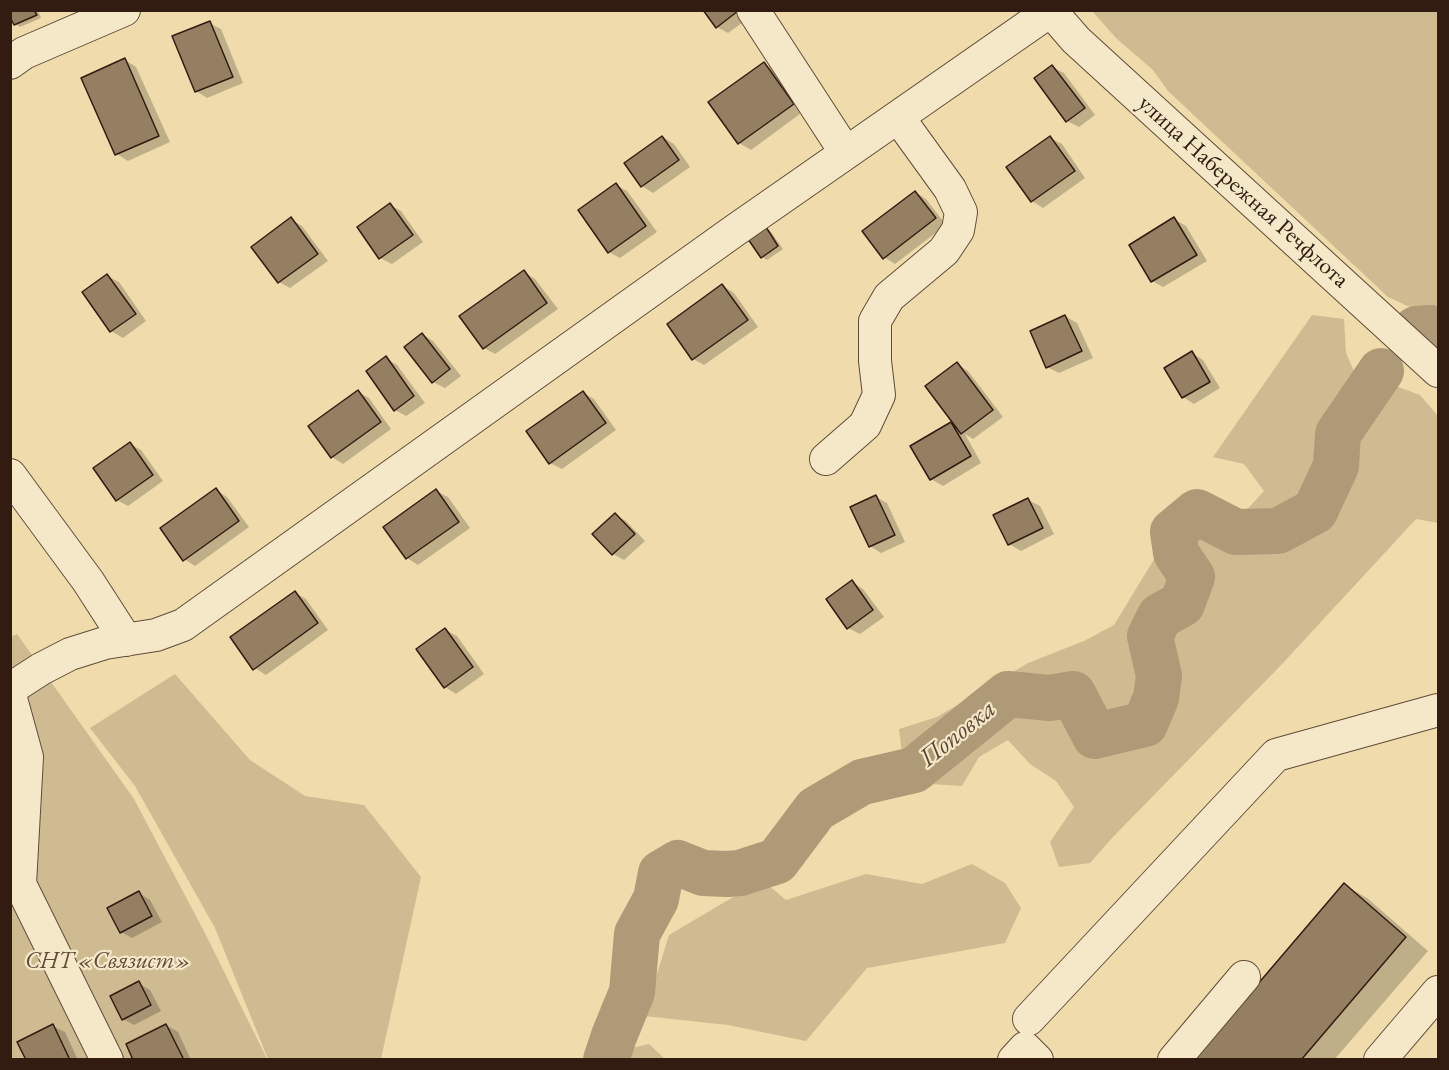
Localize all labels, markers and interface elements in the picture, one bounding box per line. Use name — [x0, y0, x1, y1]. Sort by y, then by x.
street label: улица Набережная Речфлота — [1131, 89, 1355, 295]
water label: Поповка — [913, 694, 1003, 774]
park label: СНТ «Связист» — [25, 947, 191, 975]

